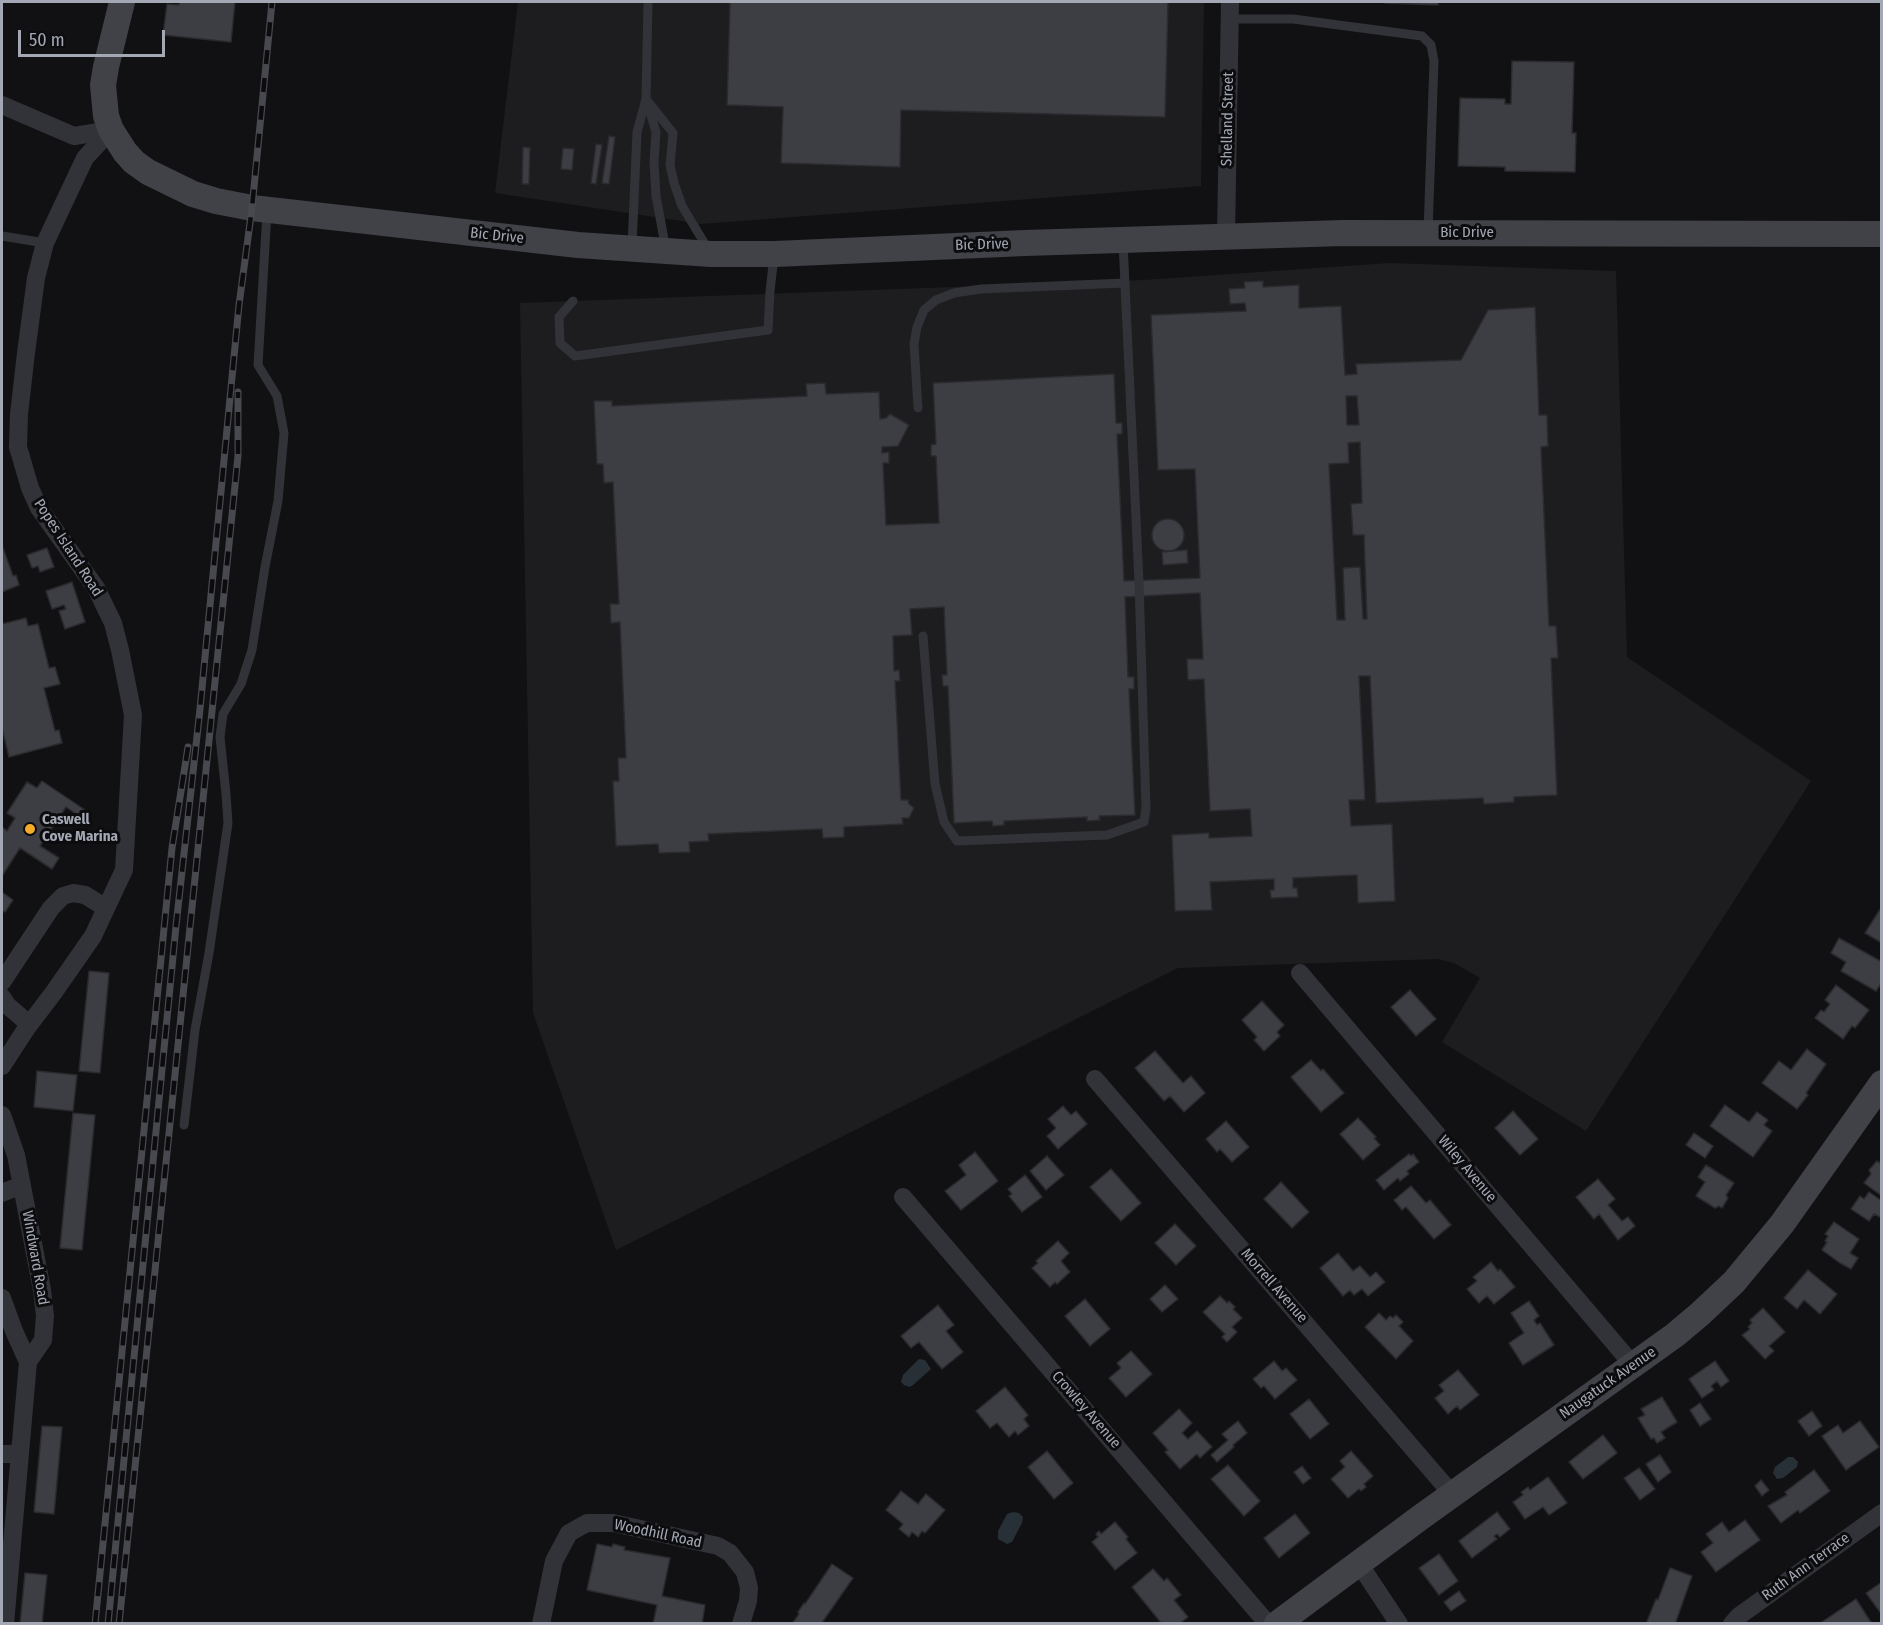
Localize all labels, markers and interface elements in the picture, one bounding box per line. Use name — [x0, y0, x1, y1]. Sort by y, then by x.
scale bar — [21, 18, 168, 56]
text: 50 m — [29, 29, 65, 51]
street label: Shelland Street — [1218, 72, 1238, 166]
street label: Bic Drive — [469, 224, 525, 248]
street label: Bic Drive — [1440, 224, 1494, 242]
street label: Bic Drive — [955, 235, 1009, 255]
street label: Popes Island Road — [30, 496, 106, 600]
place label: Caswell Cove Marina — [42, 811, 118, 846]
marker: Caswell Cove Marina — [23, 822, 37, 836]
street label: Wiley Avenue — [1434, 1132, 1500, 1206]
street label: Windward Road — [18, 1209, 52, 1307]
street label: Morrell Avenue — [1237, 1245, 1311, 1327]
street label: Naugatuck Avenue — [1556, 1343, 1660, 1423]
street label: Crowley Avenue — [1048, 1368, 1124, 1452]
street label: Woodhill Road — [613, 1516, 703, 1552]
street label: Ruth Ann Terrace — [1759, 1529, 1853, 1605]

